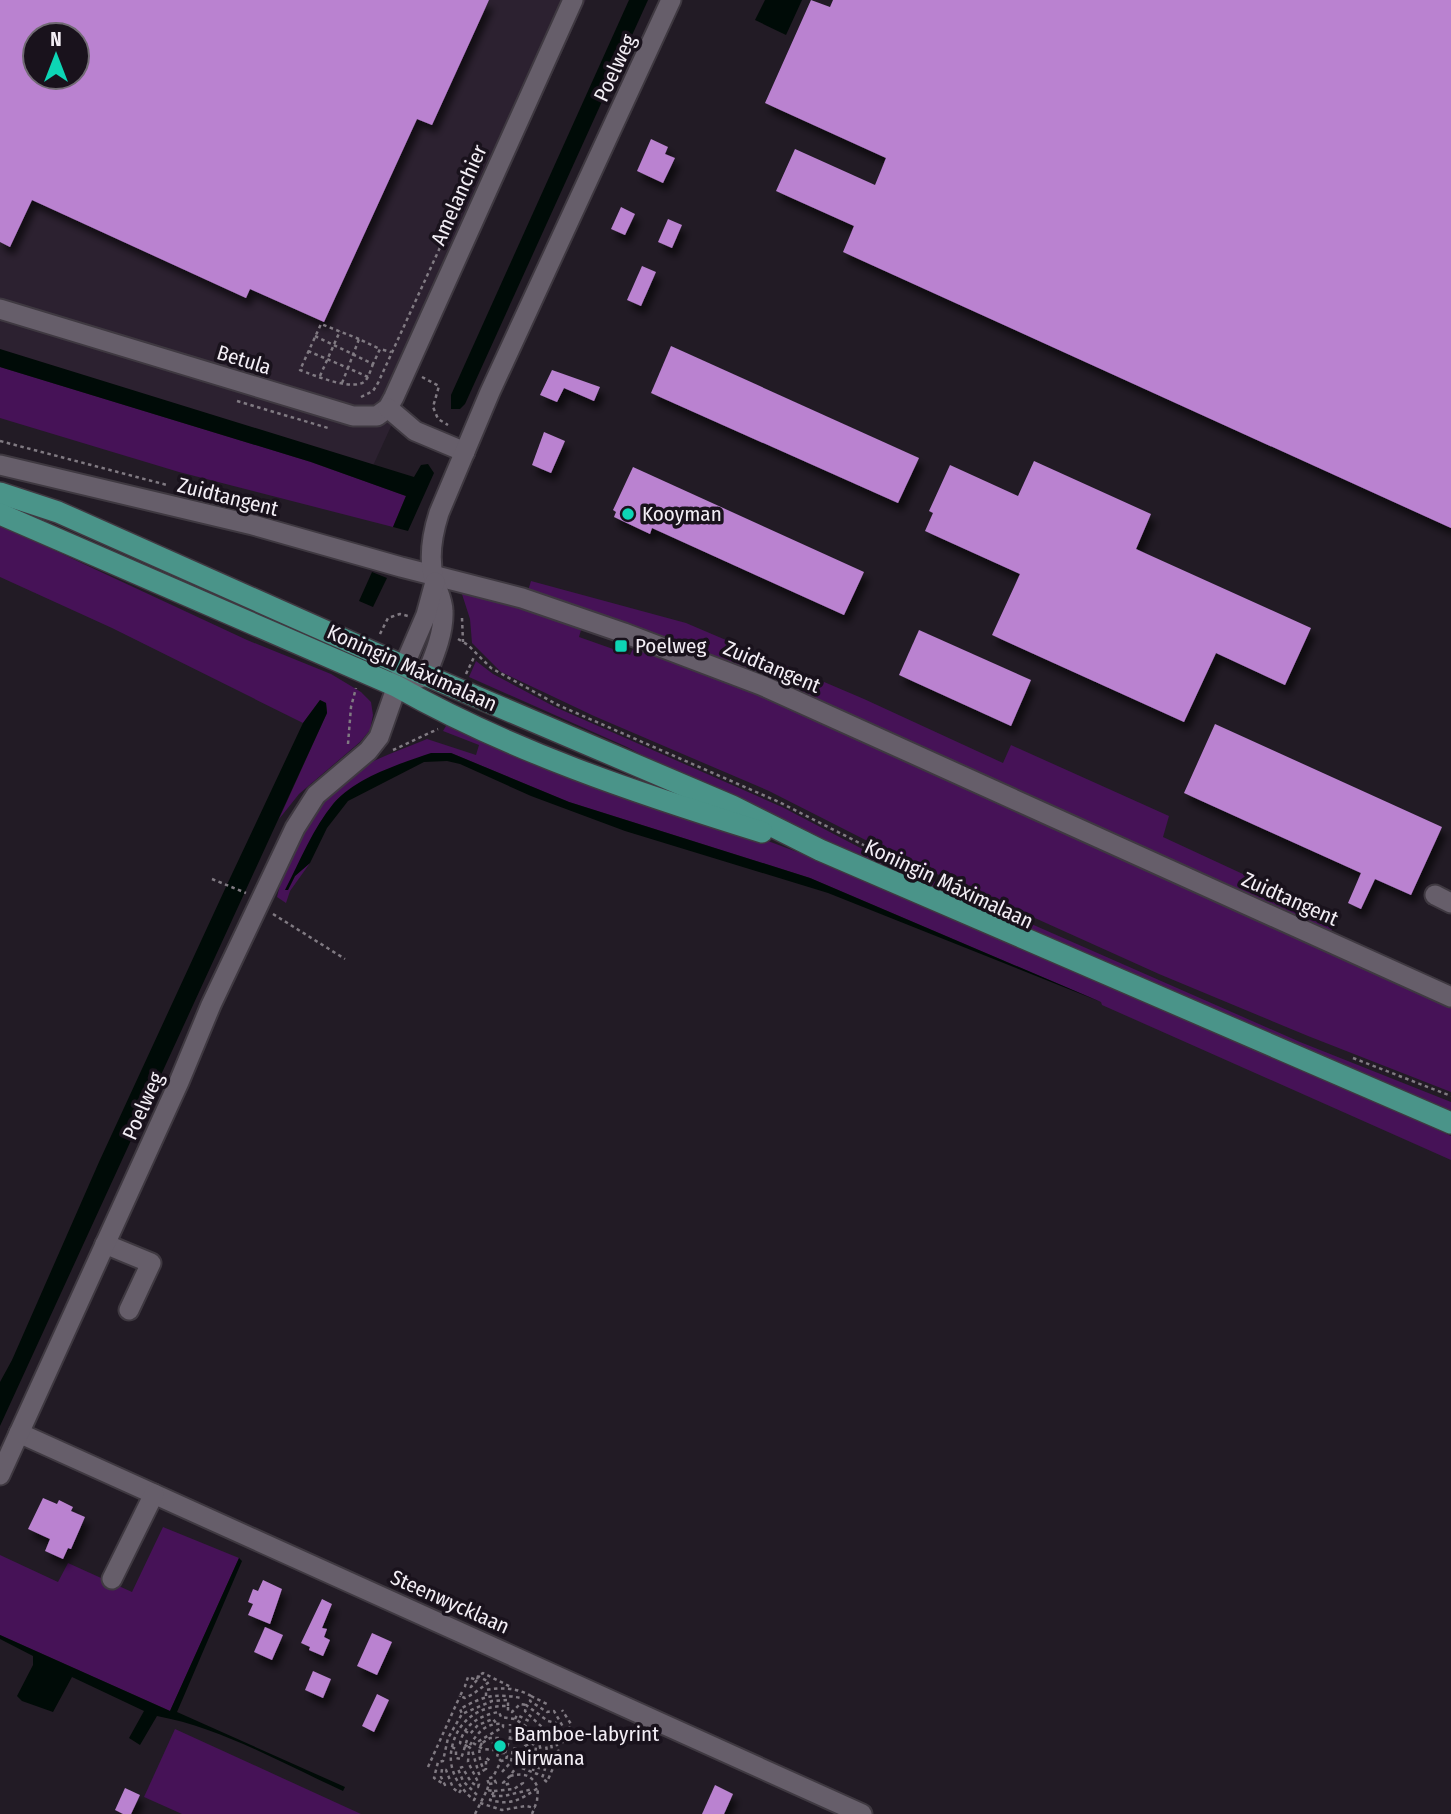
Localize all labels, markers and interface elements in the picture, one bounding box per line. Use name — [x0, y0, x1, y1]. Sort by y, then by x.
north arrow — [21, 21, 91, 91]
text: N — [50, 28, 62, 51]
street label: Poelweg — [588, 30, 642, 106]
street label: Amelanchier — [425, 140, 493, 249]
street label: Betula — [214, 339, 274, 381]
street label: Zuidtangent — [175, 472, 281, 522]
place label: Kooyman — [642, 501, 722, 527]
marker: Kooyman — [620, 506, 636, 522]
street label: Koningin Máximalaan — [323, 619, 501, 717]
place label: Poelweg — [635, 633, 706, 659]
street label: Zuidtangent — [720, 635, 825, 699]
marker: Poelweg — [613, 638, 629, 654]
street label: Koningin Máximalaan — [860, 833, 1038, 935]
street label: Zuidtangent — [1238, 866, 1342, 932]
street label: Poelweg — [117, 1068, 169, 1144]
street label: Steenwycklaan — [386, 1564, 514, 1640]
place label: Bamboe-labyrint Nirwana — [514, 1721, 659, 1771]
marker: Bamboe-labyrint Nirwana — [492, 1738, 508, 1754]

